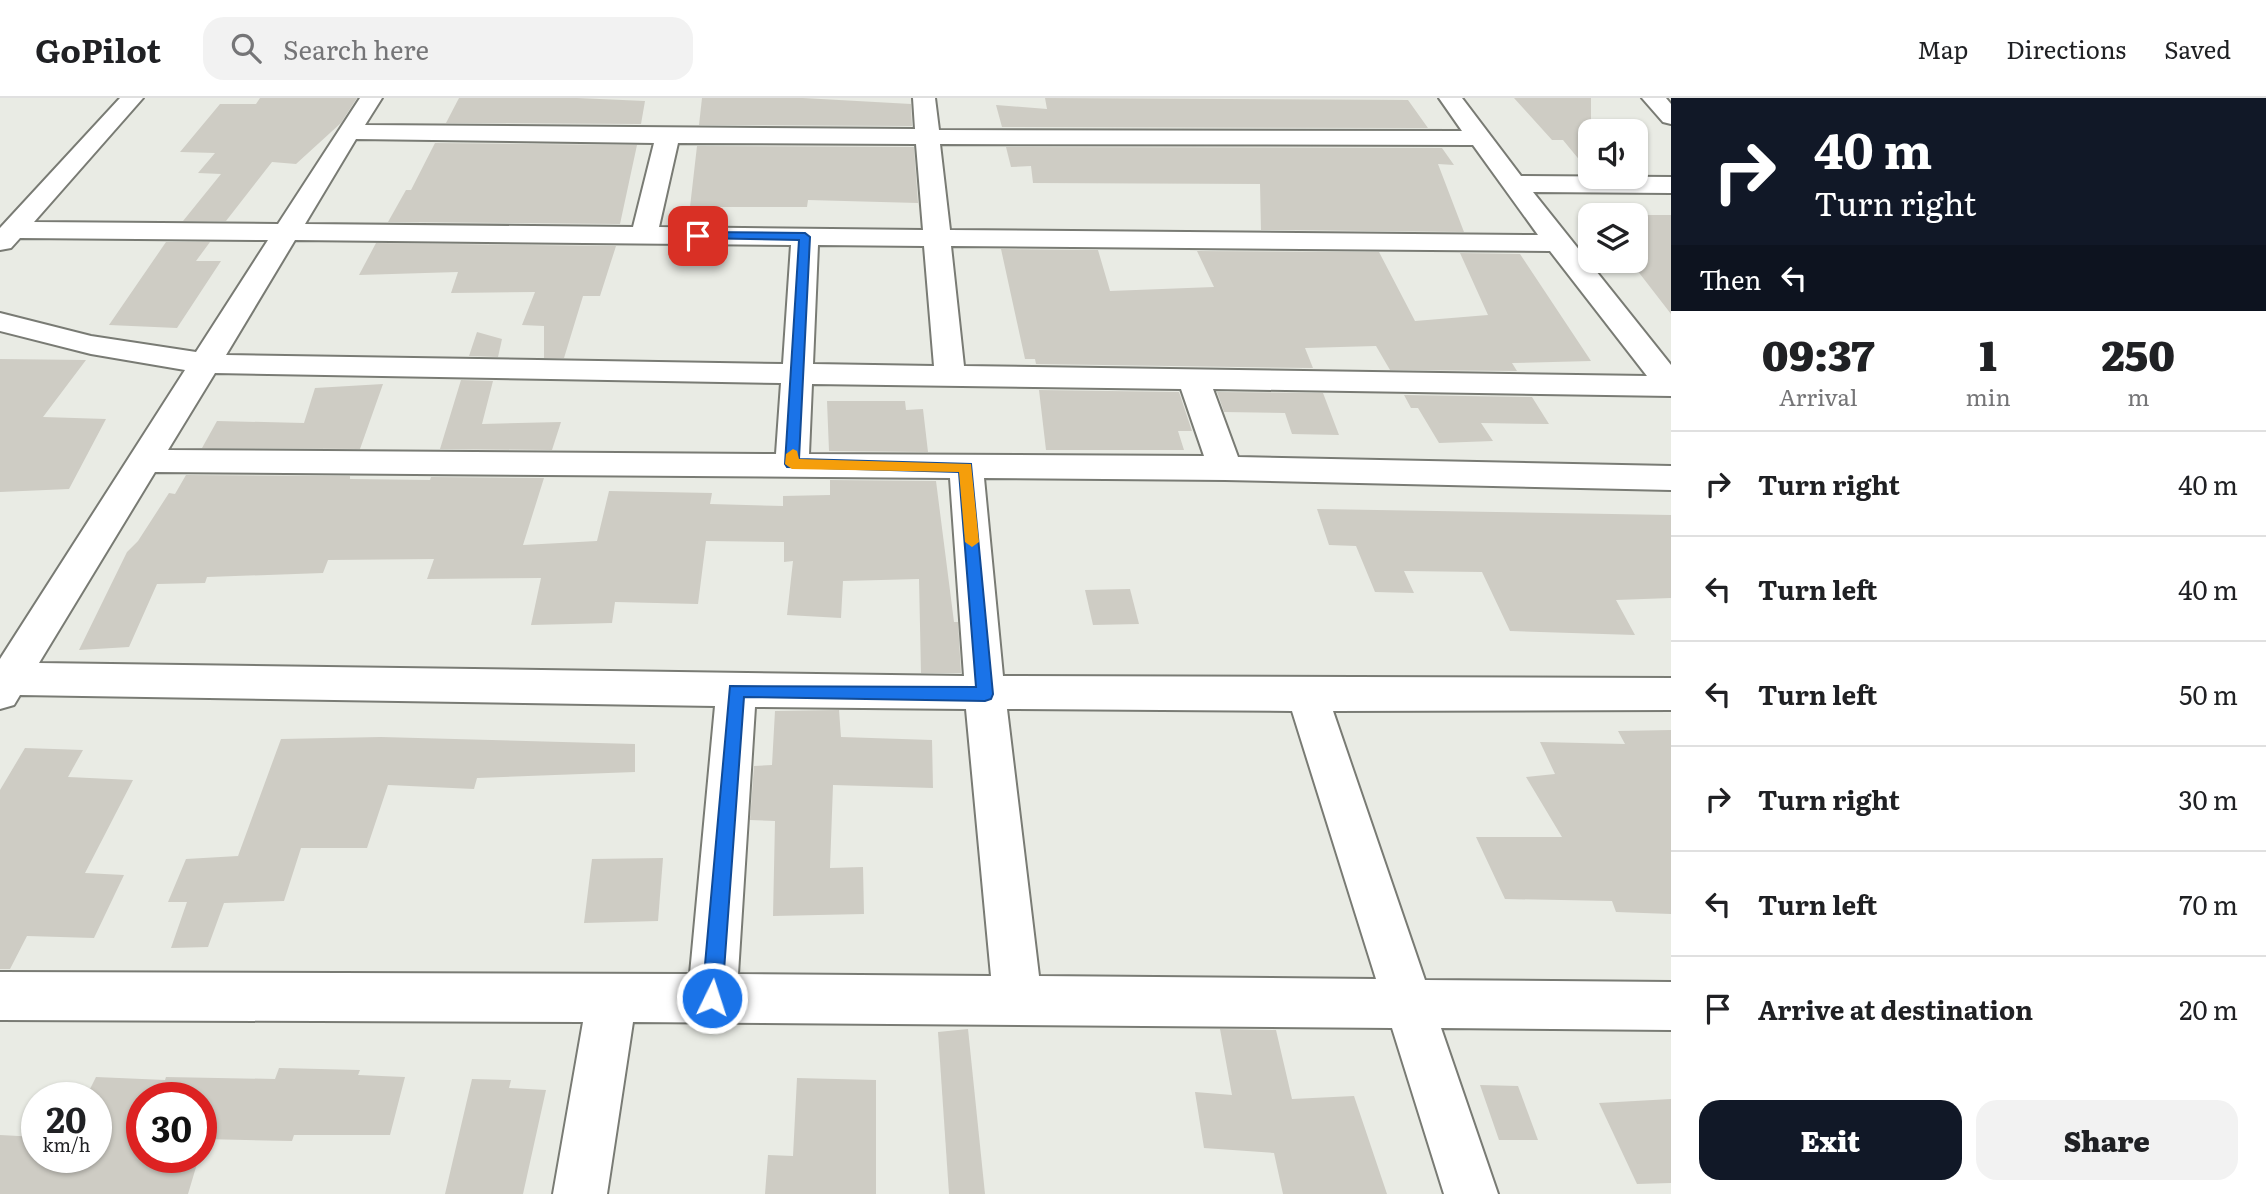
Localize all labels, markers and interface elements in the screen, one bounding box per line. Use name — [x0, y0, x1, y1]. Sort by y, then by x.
search box — [203, 17, 693, 80]
text: GoPilot — [35, 24, 161, 73]
icon: search — [227, 29, 265, 67]
text: Search here — [283, 29, 429, 68]
text: Map — [1917, 31, 1968, 66]
text: Directions — [2006, 31, 2126, 66]
text: Saved — [2164, 31, 2231, 66]
text: 40 m — [1814, 111, 1932, 184]
map controls — [1578, 119, 1648, 273]
button: sound — [1578, 119, 1648, 189]
icon: right — [1699, 126, 1790, 217]
text: Turn right — [1814, 178, 1976, 226]
button: layers — [1578, 203, 1648, 273]
pin — [668, 206, 728, 266]
icon: arrive — [679, 217, 717, 255]
text: Then — [1699, 259, 1761, 298]
icon: left — [1775, 259, 1813, 297]
text: 09:37 — [1762, 322, 1875, 384]
text: 1 — [1979, 322, 1997, 384]
text: 250 — [2102, 322, 2175, 384]
text: Arrival — [1779, 379, 1858, 413]
text: min — [1965, 379, 2011, 413]
text: m — [2127, 379, 2149, 413]
text: Turn right — [1758, 464, 1900, 503]
text: 40 m — [2178, 464, 2238, 503]
icon: right — [1699, 465, 1737, 503]
text: Turn left — [1758, 569, 1877, 608]
text: 40 m — [2178, 569, 2238, 608]
icon: left — [1699, 570, 1737, 608]
text: Turn left — [1758, 674, 1877, 713]
text: 50 m — [2179, 674, 2238, 713]
icon: left — [1699, 675, 1737, 713]
text: Turn right — [1758, 779, 1900, 818]
text: 30 m — [2178, 779, 2238, 818]
icon: right — [1699, 780, 1737, 818]
text: Turn left — [1758, 884, 1877, 923]
text: 70 m — [2179, 884, 2238, 923]
icon: left — [1699, 885, 1737, 923]
position arrow — [675, 961, 749, 1035]
text: Arrive at destination — [1758, 989, 2033, 1028]
text: 20 m — [2179, 989, 2238, 1028]
icon: arrive — [1699, 990, 1737, 1028]
speed limit sign: 30 — [126, 1082, 217, 1173]
text: 20 — [46, 1092, 87, 1144]
button: Exit — [1699, 1100, 1962, 1180]
button: Share — [1976, 1100, 2238, 1180]
text: km/h — [43, 1131, 90, 1158]

